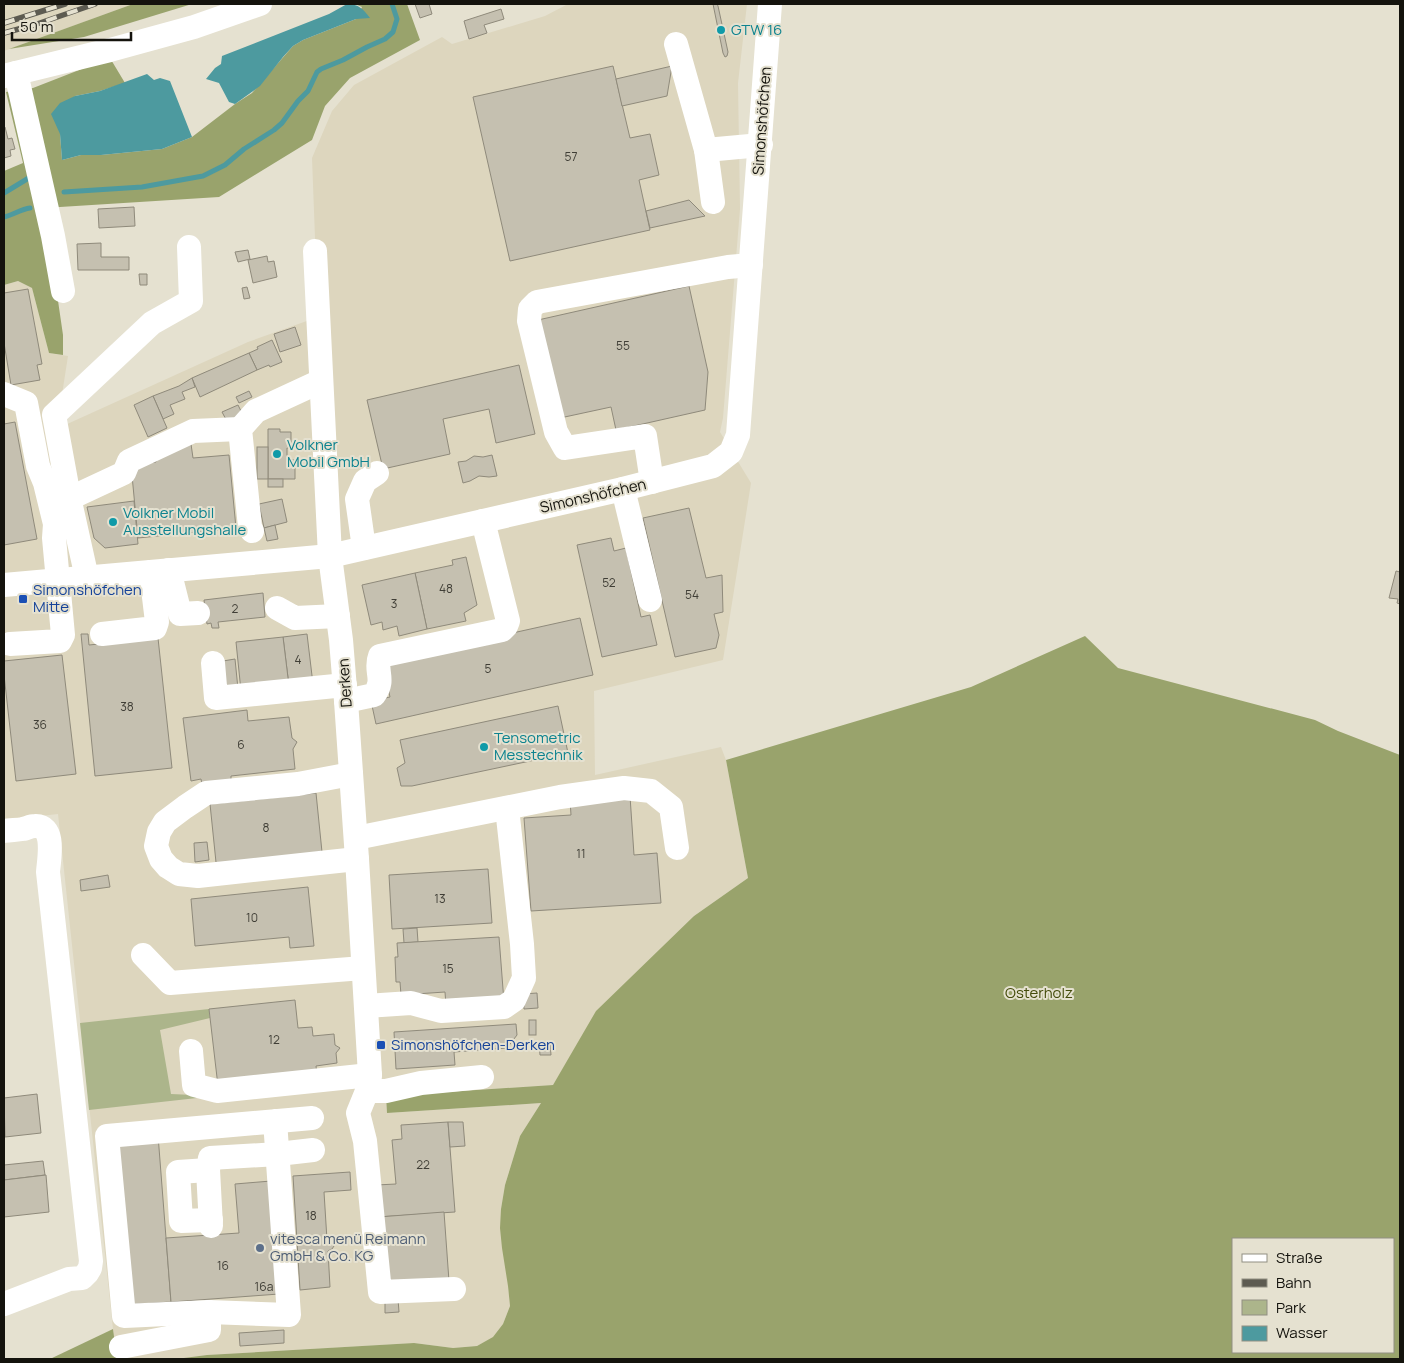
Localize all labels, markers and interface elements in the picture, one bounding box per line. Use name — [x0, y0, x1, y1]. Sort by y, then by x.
scale bar — [12, 10, 131, 42]
text: 50 m — [20, 16, 54, 37]
place label: GTW 16 — [731, 19, 782, 40]
marker: GTW 16 — [715, 24, 727, 36]
street label: Simonshöfchen — [747, 66, 776, 176]
house number: 57 — [565, 148, 577, 165]
house number: 55 — [616, 337, 630, 354]
place label: Volkner Mobil GmbH — [287, 434, 370, 472]
marker: Volkner Mobil GmbH — [271, 448, 283, 460]
street label: Simonshöfchen — [538, 473, 648, 518]
place label: Volkner Mobil Ausstellungshalle — [123, 502, 246, 540]
marker: Volkner Mobil Ausstellungshalle — [107, 516, 119, 528]
house number: 52 — [602, 574, 616, 591]
place label: Simonshöfchen Mitte — [33, 579, 142, 617]
house number: 48 — [439, 580, 453, 597]
house number: 54 — [685, 586, 699, 603]
marker: Simonshöfchen Mitte — [17, 593, 29, 605]
house number: 3 — [391, 595, 397, 612]
house number: 2 — [232, 600, 239, 617]
house number: 4 — [294, 651, 302, 668]
street label: Derken — [332, 658, 357, 708]
house number: 5 — [485, 660, 492, 677]
house number: 38 — [120, 698, 134, 715]
house number: 36 — [33, 716, 47, 733]
place label: Tensometric Messtechnik — [494, 727, 583, 765]
house number: 6 — [237, 736, 245, 753]
marker: Tensometric Messtechnik — [478, 741, 490, 753]
house number: 8 — [263, 819, 270, 836]
house number: 11 — [576, 845, 586, 862]
house number: 13 — [434, 890, 446, 907]
house number: 10 — [246, 909, 258, 926]
house number: 15 — [442, 960, 454, 977]
park label: Osterholz — [1005, 982, 1073, 1003]
house number: 12 — [268, 1031, 280, 1048]
place label: Simonshöfchen-Derken — [391, 1034, 555, 1055]
marker: Simonshöfchen-Derken — [375, 1039, 387, 1051]
house number: 22 — [416, 1156, 430, 1173]
house number: 18 — [305, 1207, 317, 1224]
place label: vitesca menü Reimann GmbH & Co. KG — [270, 1228, 426, 1266]
legend — [1232, 1238, 1394, 1353]
marker: vitesca menü Reimann GmbH & Co. KG — [254, 1242, 266, 1254]
text: Straße — [1276, 1247, 1323, 1268]
house number: 16 — [217, 1257, 229, 1274]
text: Bahn — [1276, 1272, 1311, 1293]
house number: 16a — [255, 1278, 273, 1295]
text: Park — [1276, 1297, 1306, 1318]
text: Wasser — [1276, 1322, 1328, 1343]

